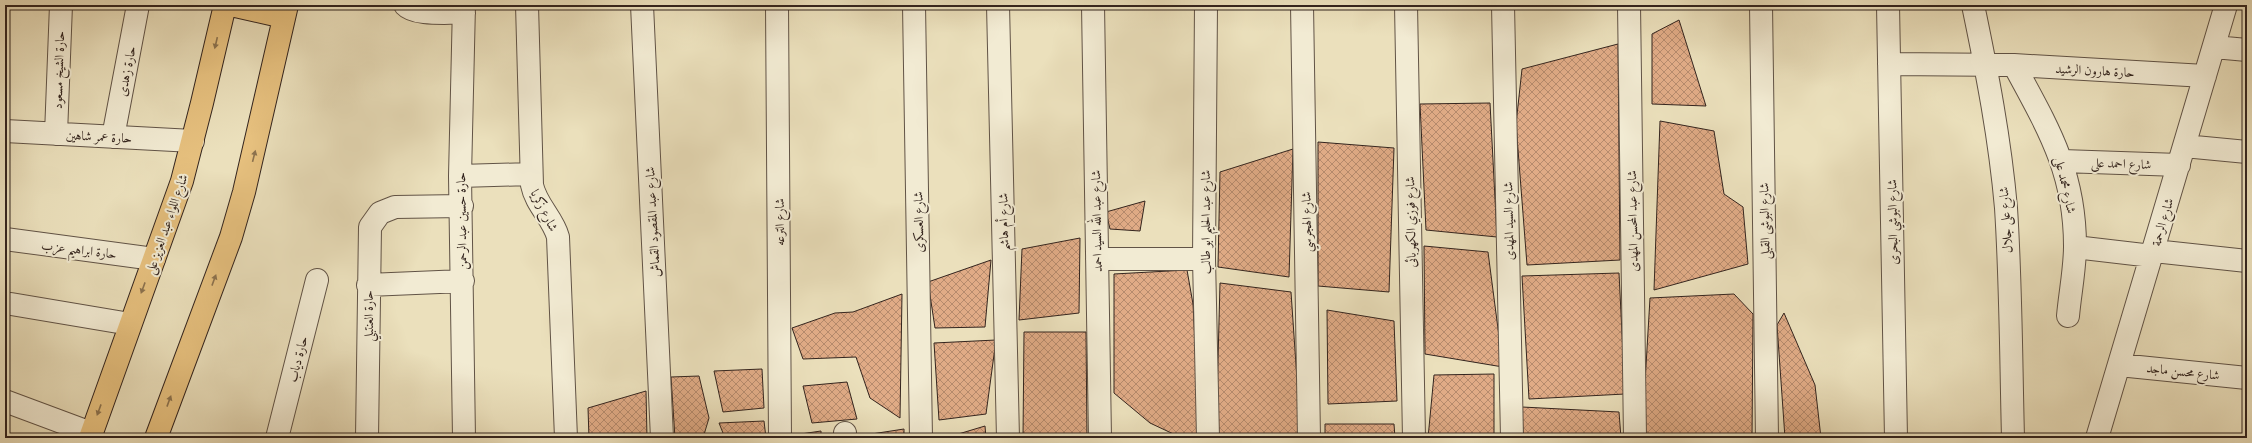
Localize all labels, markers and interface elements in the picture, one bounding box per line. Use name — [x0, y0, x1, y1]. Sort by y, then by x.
street label: حارة الشيخ مسعود — [48, 31, 71, 109]
one-way arrow — [213, 37, 219, 49]
street label: حارة زهدى — [112, 44, 141, 98]
street label: حارة هارون الرشيد — [2055, 59, 2135, 82]
street label: حارة عمر شاهين — [65, 125, 133, 148]
one-way arrow — [251, 150, 257, 162]
street label: شارع احمد على — [2090, 153, 2152, 176]
street label: شارع محمد على — [2048, 155, 2081, 216]
street label: شارع عبد المقصود القماش — [640, 166, 667, 278]
street label: شارع عبد الله السيد احمد — [1085, 170, 1109, 272]
street label: شارع عبد الحليم ابو طالب — [1196, 170, 1219, 274]
street label: شارع عبد المحسن المهدى — [1622, 170, 1645, 272]
street label: شارع اللواء عبد العزيز على — [140, 171, 194, 278]
street label: حارة حسين عبد الرحمن — [451, 172, 472, 270]
street label: شارع فوزي الكهربائى — [1400, 176, 1423, 268]
street label: شارع البوشي البحرى — [1882, 179, 1906, 265]
street label: شارع السيد المهدى — [1498, 181, 1521, 260]
street label: شارع البوشى القبلى — [1754, 182, 1777, 260]
street label: شارع زكريا — [524, 186, 563, 235]
street label: شارع على جلال — [1994, 186, 2019, 254]
street label: شارع العسكرى — [908, 191, 931, 253]
street label: شارع الهجرسي — [1296, 191, 1320, 252]
street label: شارع أم هاشم — [993, 193, 1018, 251]
street label: شارع الرحمة — [2147, 196, 2180, 249]
street label: شارع الترعه — [770, 198, 791, 246]
street label: حارة ابراهيم عزب — [40, 235, 118, 268]
one-way arrow — [212, 273, 218, 285]
one-way arrow — [140, 282, 146, 294]
street label: حارة العنتبلي — [359, 290, 382, 342]
street label: حارة دياب — [283, 334, 312, 384]
street label: شارع محسن ماجد — [2145, 358, 2221, 387]
one-way arrow — [167, 395, 173, 407]
one-way arrow — [96, 405, 102, 417]

